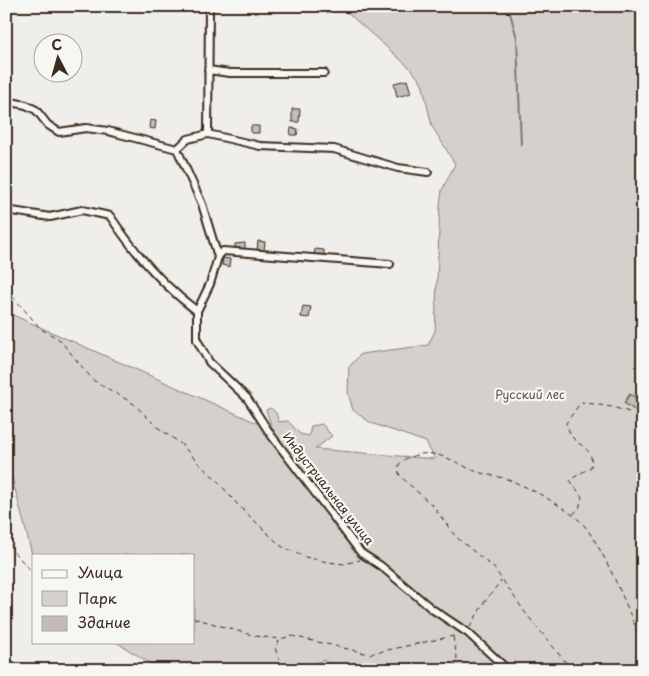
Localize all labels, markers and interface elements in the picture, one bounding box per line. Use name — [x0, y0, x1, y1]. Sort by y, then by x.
north arrow — [32, 32, 82, 82]
text: С — [50, 34, 63, 56]
park label: Русский лес — [495, 385, 565, 403]
street label: Индустриальная улица — [279, 428, 379, 549]
legend — [32, 554, 195, 644]
text: Улица — [78, 560, 123, 583]
text: Парк — [78, 586, 117, 609]
text: Здание — [78, 610, 131, 633]

